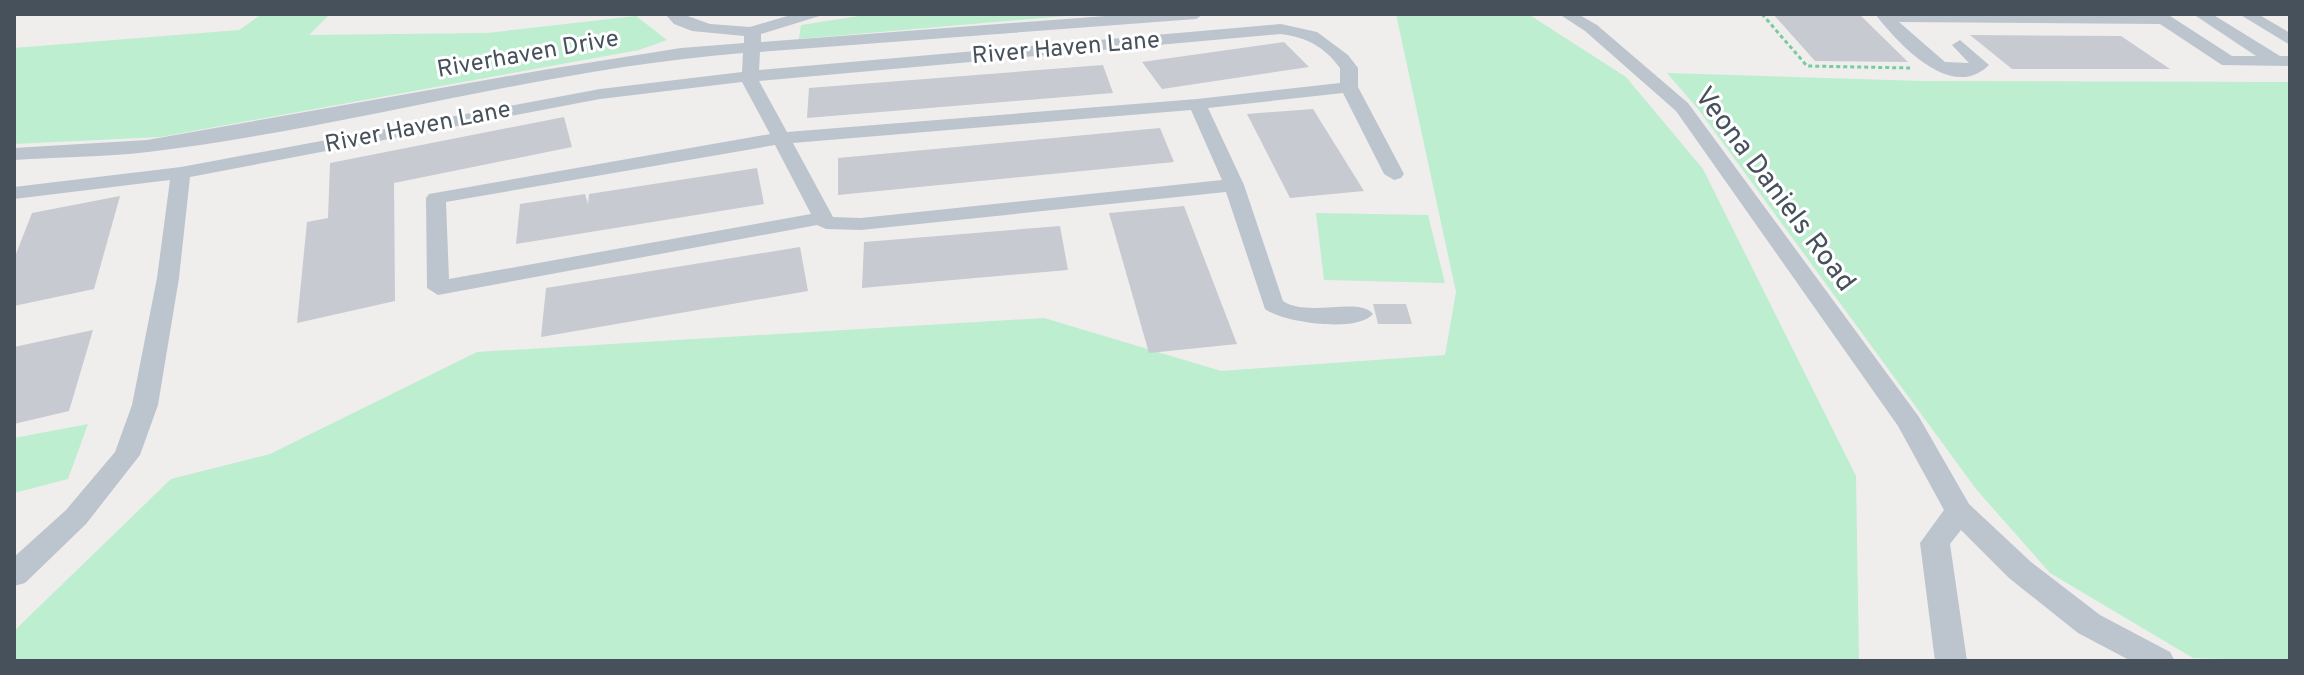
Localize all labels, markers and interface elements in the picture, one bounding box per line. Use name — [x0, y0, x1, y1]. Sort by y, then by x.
street label: Riverhaven Drive — [435, 24, 621, 86]
street label: River Haven Lane — [971, 26, 1161, 72]
street label: Veona Daniels Road — [1685, 80, 1863, 300]
street label: River Haven Lane — [323, 95, 513, 161]

